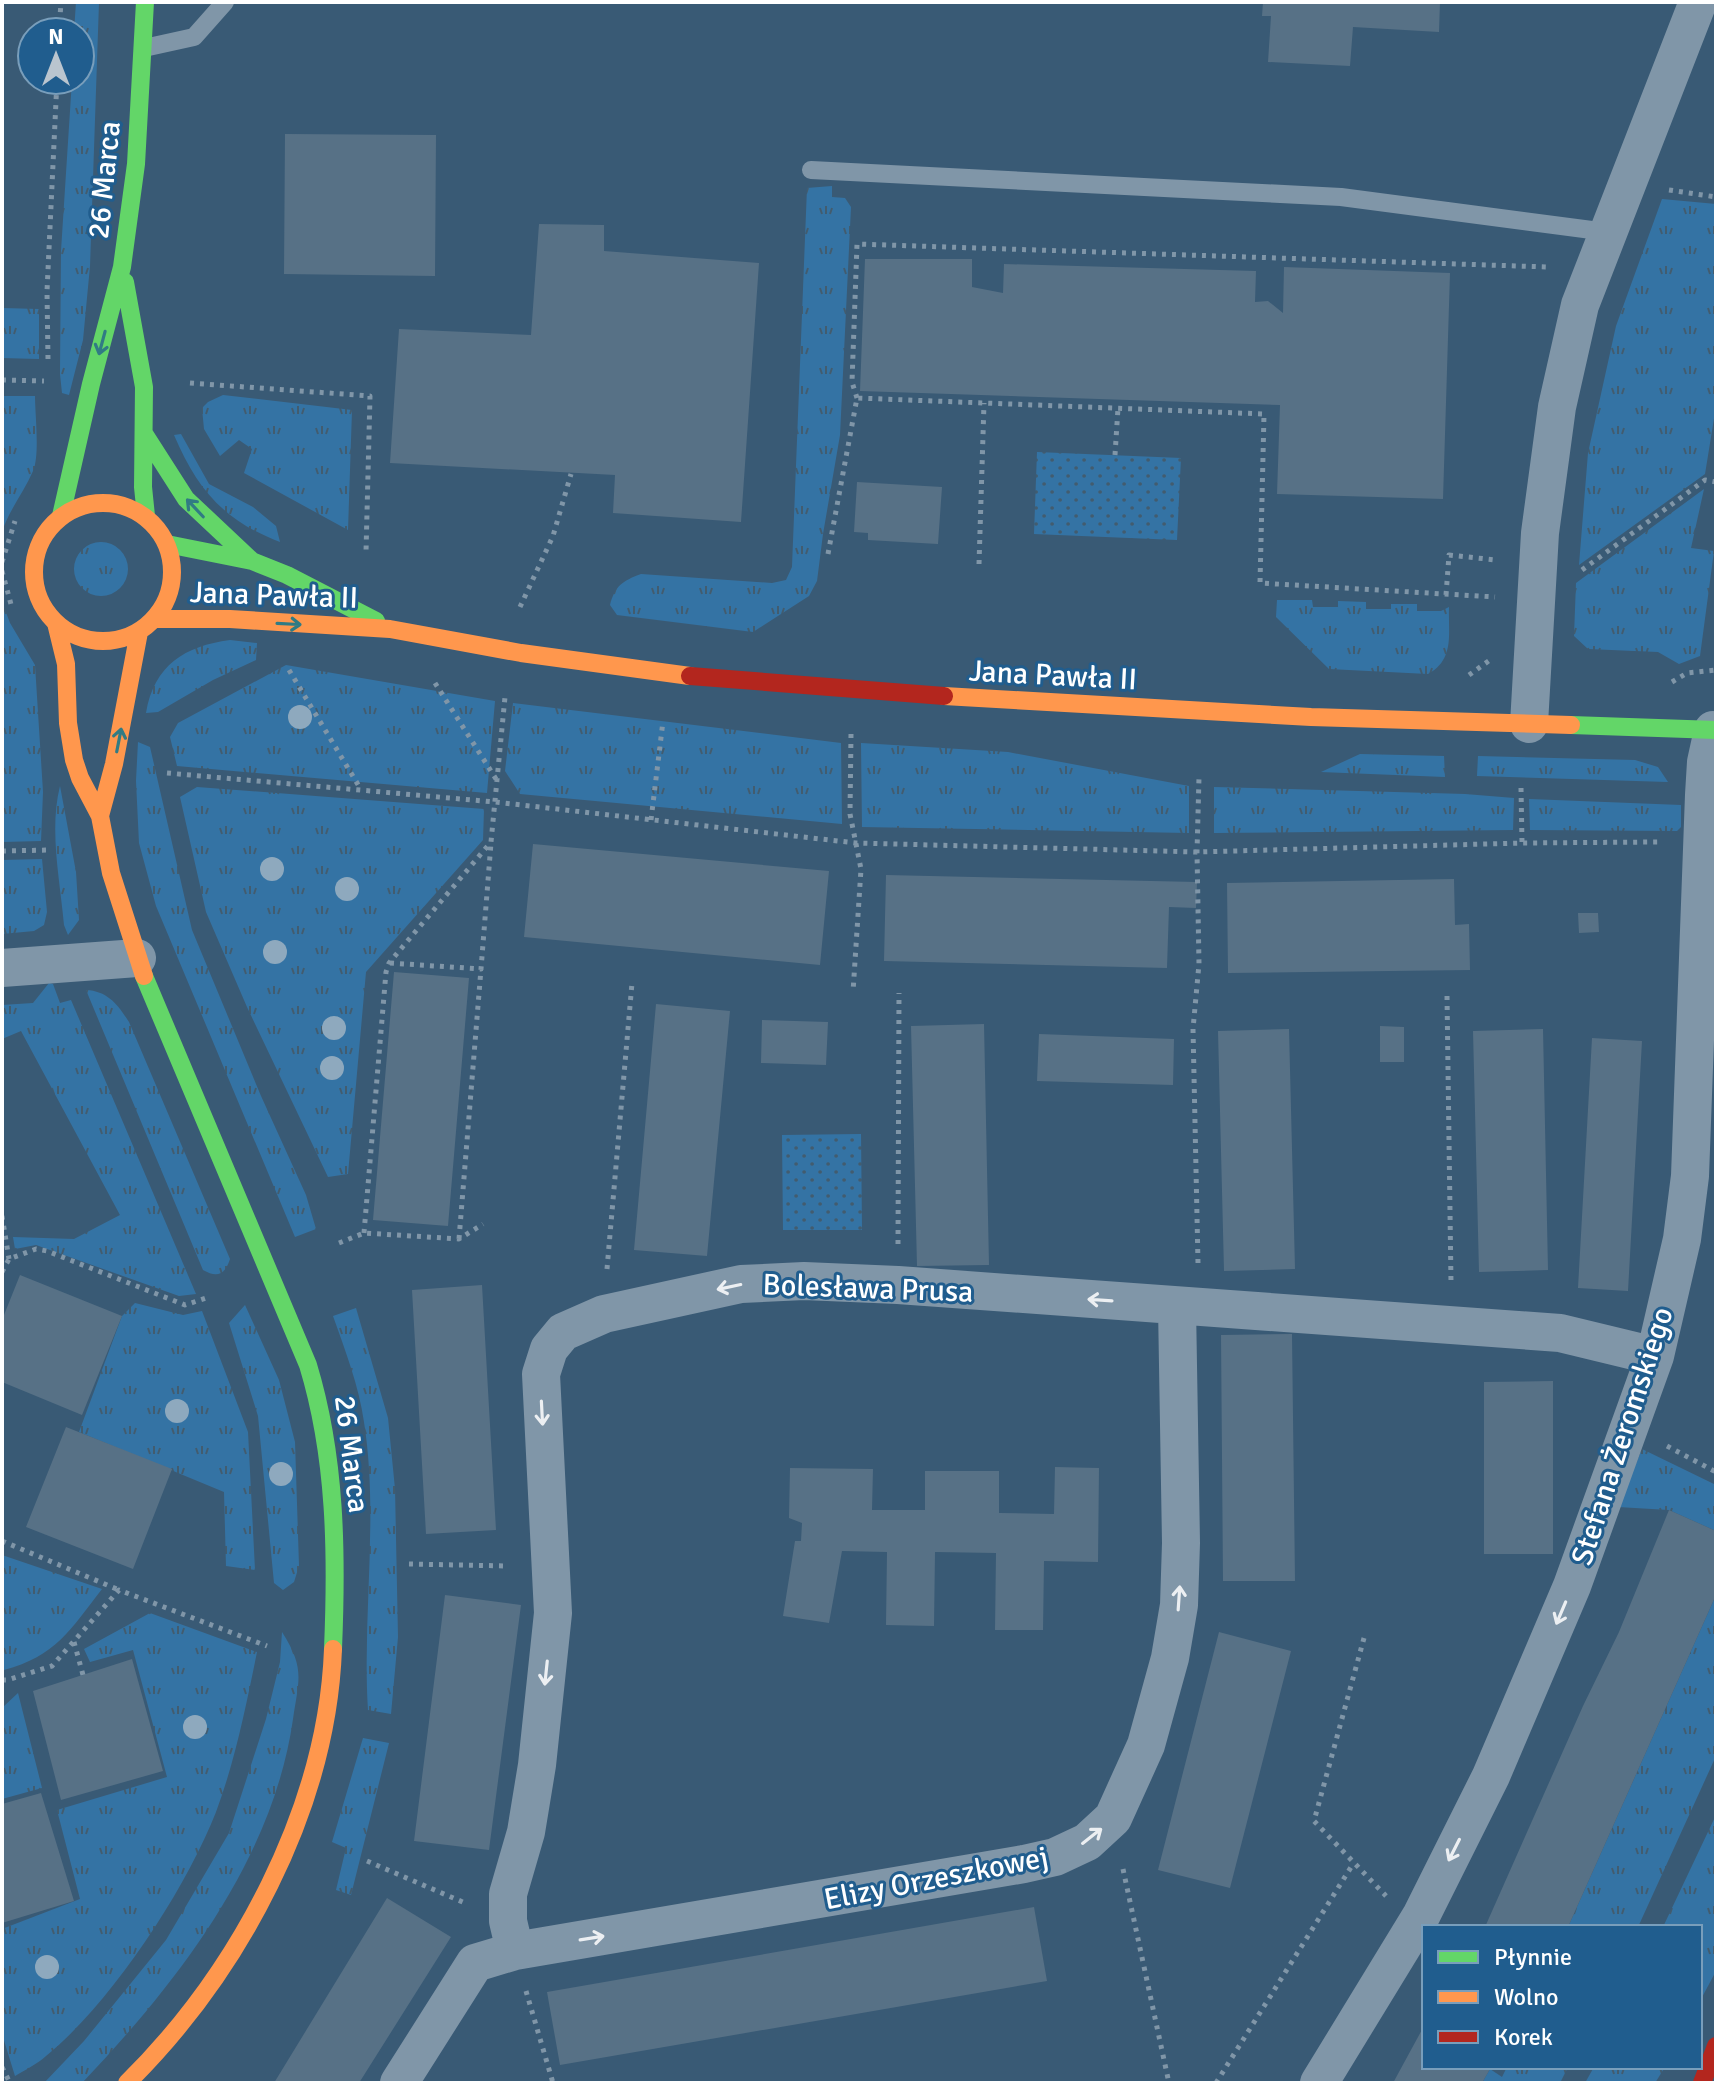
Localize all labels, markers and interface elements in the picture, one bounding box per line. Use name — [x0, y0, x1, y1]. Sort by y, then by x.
north arrow — [16, 16, 96, 96]
text: N — [48, 23, 64, 50]
street label: 26 Marca — [80, 119, 129, 241]
one-way arrow — [94, 329, 109, 355]
one-way arrow — [186, 498, 204, 518]
street label: Jana Pawła II — [189, 574, 359, 617]
one-way arrow — [275, 616, 302, 631]
street label: Jana Pawła II — [968, 653, 1138, 698]
one-way arrow — [112, 728, 127, 753]
street label: Bolesława Prusa — [762, 1266, 974, 1311]
one-way arrow — [716, 1280, 742, 1295]
one-way arrow — [1087, 1292, 1113, 1307]
street label: Stefana Żeromskiego — [1563, 1303, 1682, 1570]
street label: 26 Marca — [326, 1393, 377, 1515]
one-way arrow — [535, 1399, 550, 1426]
one-way arrow — [1172, 1585, 1187, 1612]
one-way arrow — [1552, 1600, 1567, 1625]
one-way arrow — [539, 1659, 554, 1686]
one-way arrow — [1081, 1828, 1102, 1845]
one-way arrow — [1445, 1838, 1461, 1862]
street label: Elizy Orzeszkowej — [821, 1839, 1051, 1918]
legend — [1422, 1925, 1702, 2069]
one-way arrow — [579, 1930, 605, 1945]
text: Płynnie — [1494, 1942, 1572, 1972]
text: Wolno — [1494, 1982, 1559, 2012]
text: Korek — [1494, 2022, 1553, 2052]

